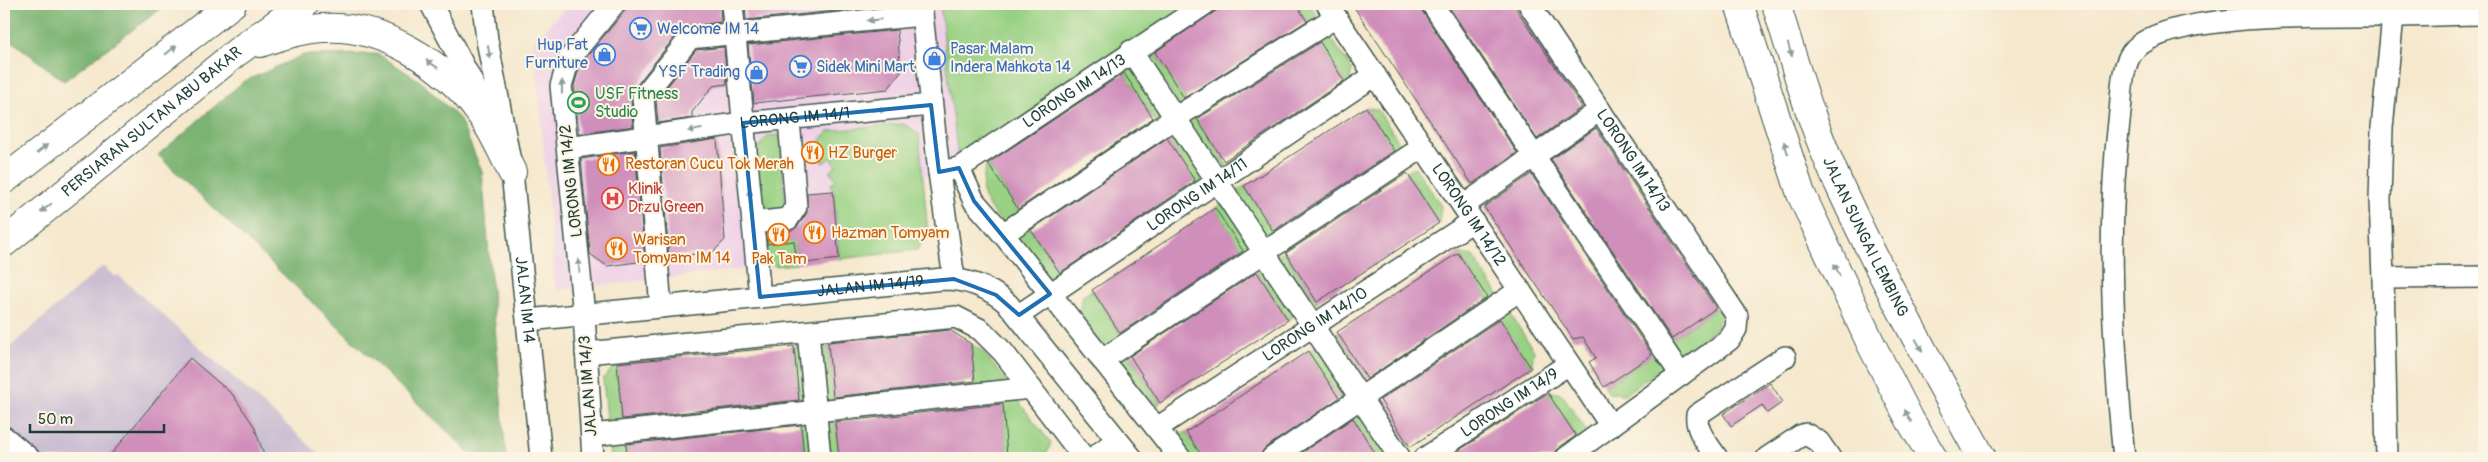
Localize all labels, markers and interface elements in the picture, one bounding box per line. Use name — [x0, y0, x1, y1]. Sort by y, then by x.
one-way arrow — [865, 16, 881, 24]
supermarket icon: Welcome IM 14 — [629, 17, 653, 41]
place label: Welcome IM 14 — [657, 19, 759, 39]
place label: Hup Fat Furniture — [525, 35, 589, 73]
place label: Pasar Malam Indera Mahkota 14 — [950, 39, 1071, 77]
street label: PERSIARAN SULTAN ABU BAKAR — [57, 42, 246, 202]
shop icon: Hup Fat Furniture — [592, 42, 616, 66]
one-way arrow — [1787, 43, 1795, 58]
one-way arrow — [486, 44, 494, 60]
one-way arrow — [164, 45, 178, 55]
shop icon: Pasar Malam Indera Mahkota 14 — [922, 46, 946, 70]
street label: LORONG IM 14/13 — [1019, 50, 1130, 133]
supermarket icon: Sidek Mini Mart — [788, 55, 812, 79]
place label: Sidek Mini Mart — [816, 57, 915, 77]
one-way arrow — [426, 59, 439, 69]
shop icon: YSF Trading — [744, 60, 768, 84]
place label: YSF Trading — [658, 62, 740, 82]
one-way arrow — [558, 79, 566, 95]
place label: USF Fitness Studio — [595, 84, 678, 122]
sports icon: USF Fitness Studio — [567, 91, 591, 115]
street label: LORONG IM 14/1 — [739, 103, 851, 133]
street label: LORONG IM 14/13 — [1592, 105, 1675, 216]
one-way arrow — [871, 106, 887, 114]
street label: LORONG IM 14/2 — [555, 124, 587, 238]
one-way arrow — [686, 126, 702, 134]
one-way arrow — [1782, 140, 1790, 155]
restaurant icon: HZ Burger — [800, 141, 824, 165]
place label: HZ Burger — [828, 143, 897, 163]
one-way arrow — [35, 144, 48, 155]
restaurant icon: Restoran Cucu Tok Merah — [597, 152, 621, 176]
place label: Restoran Cucu Tok Merah — [625, 154, 794, 174]
street label: LORONG IM 14/11 — [1143, 154, 1251, 236]
street label: JALAN SUNGAI LEMBING — [1818, 154, 1913, 320]
street label: LORONG IM 14/12 — [1427, 160, 1511, 270]
place label: Klinik Drzu Green — [628, 179, 704, 217]
hospital icon: Klinik Drzu Green — [600, 186, 624, 210]
one-way arrow — [746, 188, 754, 204]
one-way arrow — [40, 203, 53, 214]
restaurant icon: Hazman Tomyam — [803, 221, 827, 245]
restaurant icon: Pak Tam — [767, 223, 791, 247]
place label: Hazman Tomyam — [831, 223, 950, 243]
place label: Warisan Tomyam IM 14 — [633, 230, 730, 268]
restaurant icon: Warisan Tomyam IM 14 — [605, 237, 629, 261]
place label: Pak Tam — [751, 249, 807, 269]
street label: JALAN IM 14 — [511, 256, 539, 344]
one-way arrow — [575, 258, 583, 274]
one-way arrow — [1832, 263, 1840, 277]
street label: JALAN IM 14/19 — [816, 271, 925, 301]
street label: LORONG IM 14/10 — [1259, 283, 1371, 366]
street label: JALAN IM 14/3 — [574, 335, 602, 437]
one-way arrow — [1915, 338, 1923, 352]
street label: LORONG IM 14/9 — [1457, 364, 1562, 442]
scale bar — [30, 402, 164, 434]
one-way arrow — [1904, 409, 1912, 424]
text: 50 m — [38, 410, 73, 429]

